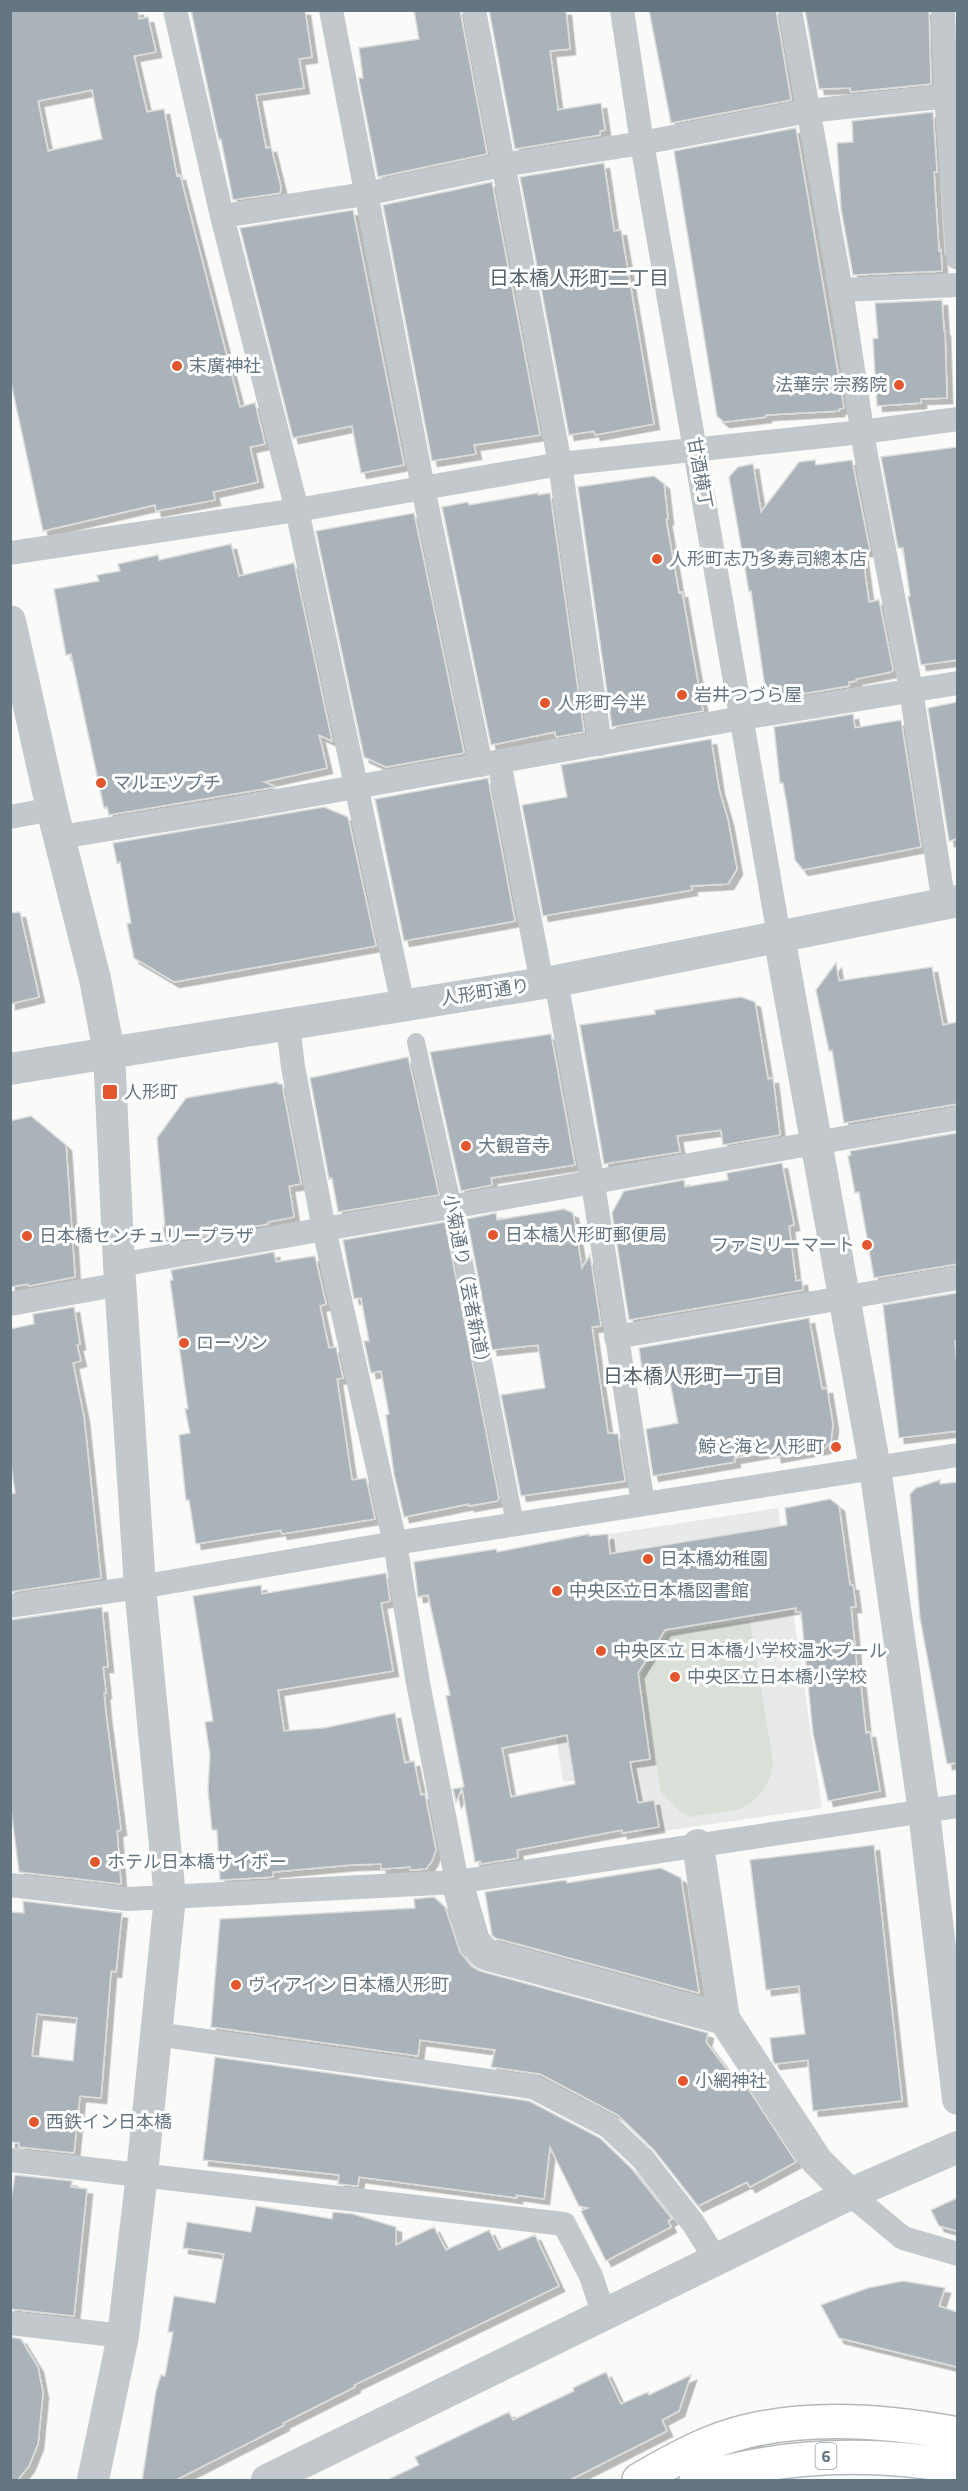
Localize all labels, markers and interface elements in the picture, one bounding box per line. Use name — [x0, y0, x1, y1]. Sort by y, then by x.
district label: 日本橋人形町二丁目 — [489, 262, 669, 293]
place label: 末廣神社 — [189, 352, 261, 379]
marker: 末廣神社 — [170, 359, 184, 373]
place label: 法華宗 宗務院 — [775, 371, 887, 398]
marker: 法華宗 宗務院 — [892, 378, 906, 392]
street label: 甘酒横丁 — [681, 435, 720, 511]
place label: 人形町志乃多寿司總本店 — [669, 545, 867, 572]
marker: 人形町志乃多寿司總本店 — [650, 552, 664, 566]
place label: 岩井つづら屋 — [694, 681, 802, 708]
marker: 岩井つづら屋 — [675, 688, 689, 702]
place label: 人形町今半 — [557, 689, 647, 716]
marker: 人形町今半 — [538, 696, 552, 710]
place label: マルエツプチ — [113, 769, 221, 796]
marker: マルエツプチ — [94, 776, 108, 790]
street label: 人形町通り — [438, 971, 531, 1012]
place label: 人形町 — [124, 1078, 178, 1105]
marker: 人形町 — [101, 1083, 119, 1101]
place label: 大観音寺 — [478, 1132, 550, 1159]
marker: 大観音寺 — [459, 1139, 473, 1153]
street label: 小菊通り（芸者新道） — [437, 1192, 498, 1374]
place label: 日本橋人形町郵便局 — [505, 1221, 667, 1248]
place label: 日本橋センチュリープラザ — [39, 1222, 254, 1249]
marker: 日本橋人形町郵便局 — [486, 1228, 500, 1242]
marker: 日本橋センチュリープラザ — [20, 1229, 34, 1243]
place label: ファミリーマート — [711, 1231, 855, 1258]
marker: ファミリーマート — [860, 1238, 874, 1252]
place label: ローソン — [196, 1329, 268, 1356]
marker: ローソン — [177, 1336, 191, 1350]
district label: 日本橋人形町一丁目 — [603, 1360, 783, 1391]
place label: 鯨と海と人形町 — [698, 1433, 824, 1460]
marker: 鯨と海と人形町 — [829, 1440, 843, 1454]
place label: 日本橋幼稚園 — [660, 1545, 768, 1572]
marker: 日本橋幼稚園 — [641, 1552, 655, 1566]
place label: 中央区立日本橋図書館 — [569, 1577, 749, 1604]
marker: 中央区立日本橋図書館 — [550, 1584, 564, 1598]
place label: 中央区立 日本橋小学校温水プール — [613, 1637, 887, 1664]
marker: 中央区立 日本橋小学校温水プール — [594, 1644, 608, 1658]
place label: 中央区立日本橋小学校 — [687, 1663, 867, 1690]
marker: 中央区立日本橋小学校 — [668, 1670, 682, 1684]
place label: ホテル日本橋サイボー — [107, 1848, 287, 1875]
marker: ホテル日本橋サイボー — [88, 1855, 102, 1869]
place label: ヴィアイン 日本橋人形町 — [248, 1971, 449, 1998]
marker: ヴィアイン 日本橋人形町 — [229, 1978, 243, 1992]
place label: 小網神社 — [695, 2067, 767, 2094]
marker: 小網神社 — [676, 2074, 690, 2088]
place label: 西鉄イン日本橋 — [46, 2108, 172, 2135]
marker: 西鉄イン日本橋 — [27, 2115, 41, 2129]
road number: 6 — [816, 2443, 836, 2469]

